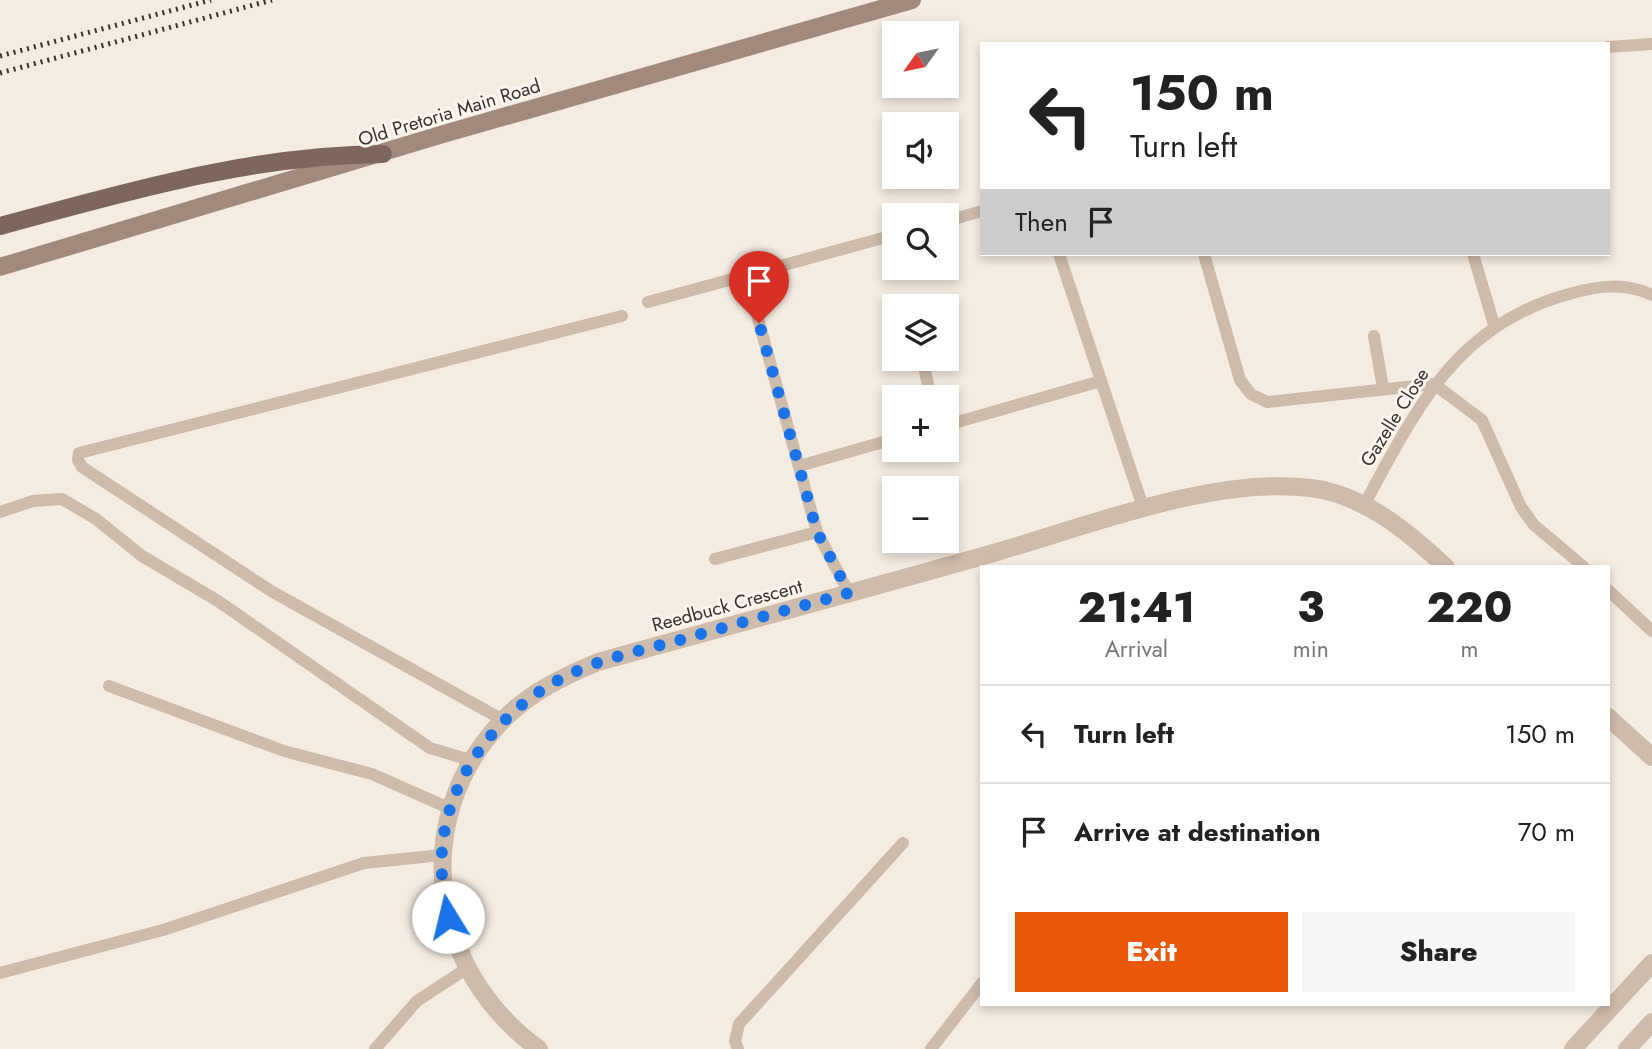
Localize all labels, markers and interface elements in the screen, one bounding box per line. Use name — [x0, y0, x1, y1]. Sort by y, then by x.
north arrow — [882, 21, 959, 98]
map controls — [882, 21, 959, 553]
text: 150 m — [1130, 58, 1274, 128]
icon: left — [1015, 70, 1106, 161]
street label: Old Pretoria Main Road — [355, 72, 544, 153]
button: sound — [882, 112, 959, 189]
text: Turn left — [1130, 123, 1237, 169]
button: search — [882, 203, 959, 280]
text: Then — [1015, 203, 1068, 241]
icon: arrive — [1082, 203, 1120, 241]
pin — [729, 251, 789, 323]
icon: arrive — [740, 262, 778, 300]
button: layers — [882, 294, 959, 371]
street label: Gazelle Close — [1353, 363, 1436, 472]
button: + — [882, 385, 959, 462]
button: − — [882, 476, 959, 553]
street label: Reedbuck Crescent — [649, 572, 806, 639]
text: 21:41 — [1078, 577, 1195, 638]
text: 3 — [1297, 577, 1324, 638]
text: 220 — [1426, 577, 1512, 638]
text: Arrival — [1105, 632, 1168, 666]
text: min — [1293, 632, 1329, 666]
text: m — [1460, 632, 1478, 666]
icon: left — [1015, 715, 1053, 753]
text: Turn left — [1074, 715, 1174, 753]
text: 150 m — [1505, 715, 1575, 753]
icon: arrive — [1015, 813, 1053, 851]
text: Arrive at destination — [1074, 813, 1321, 851]
text: 70 m — [1518, 813, 1575, 851]
position arrow — [411, 880, 485, 954]
button: Exit — [1015, 912, 1288, 992]
button: Share — [1302, 912, 1575, 992]

